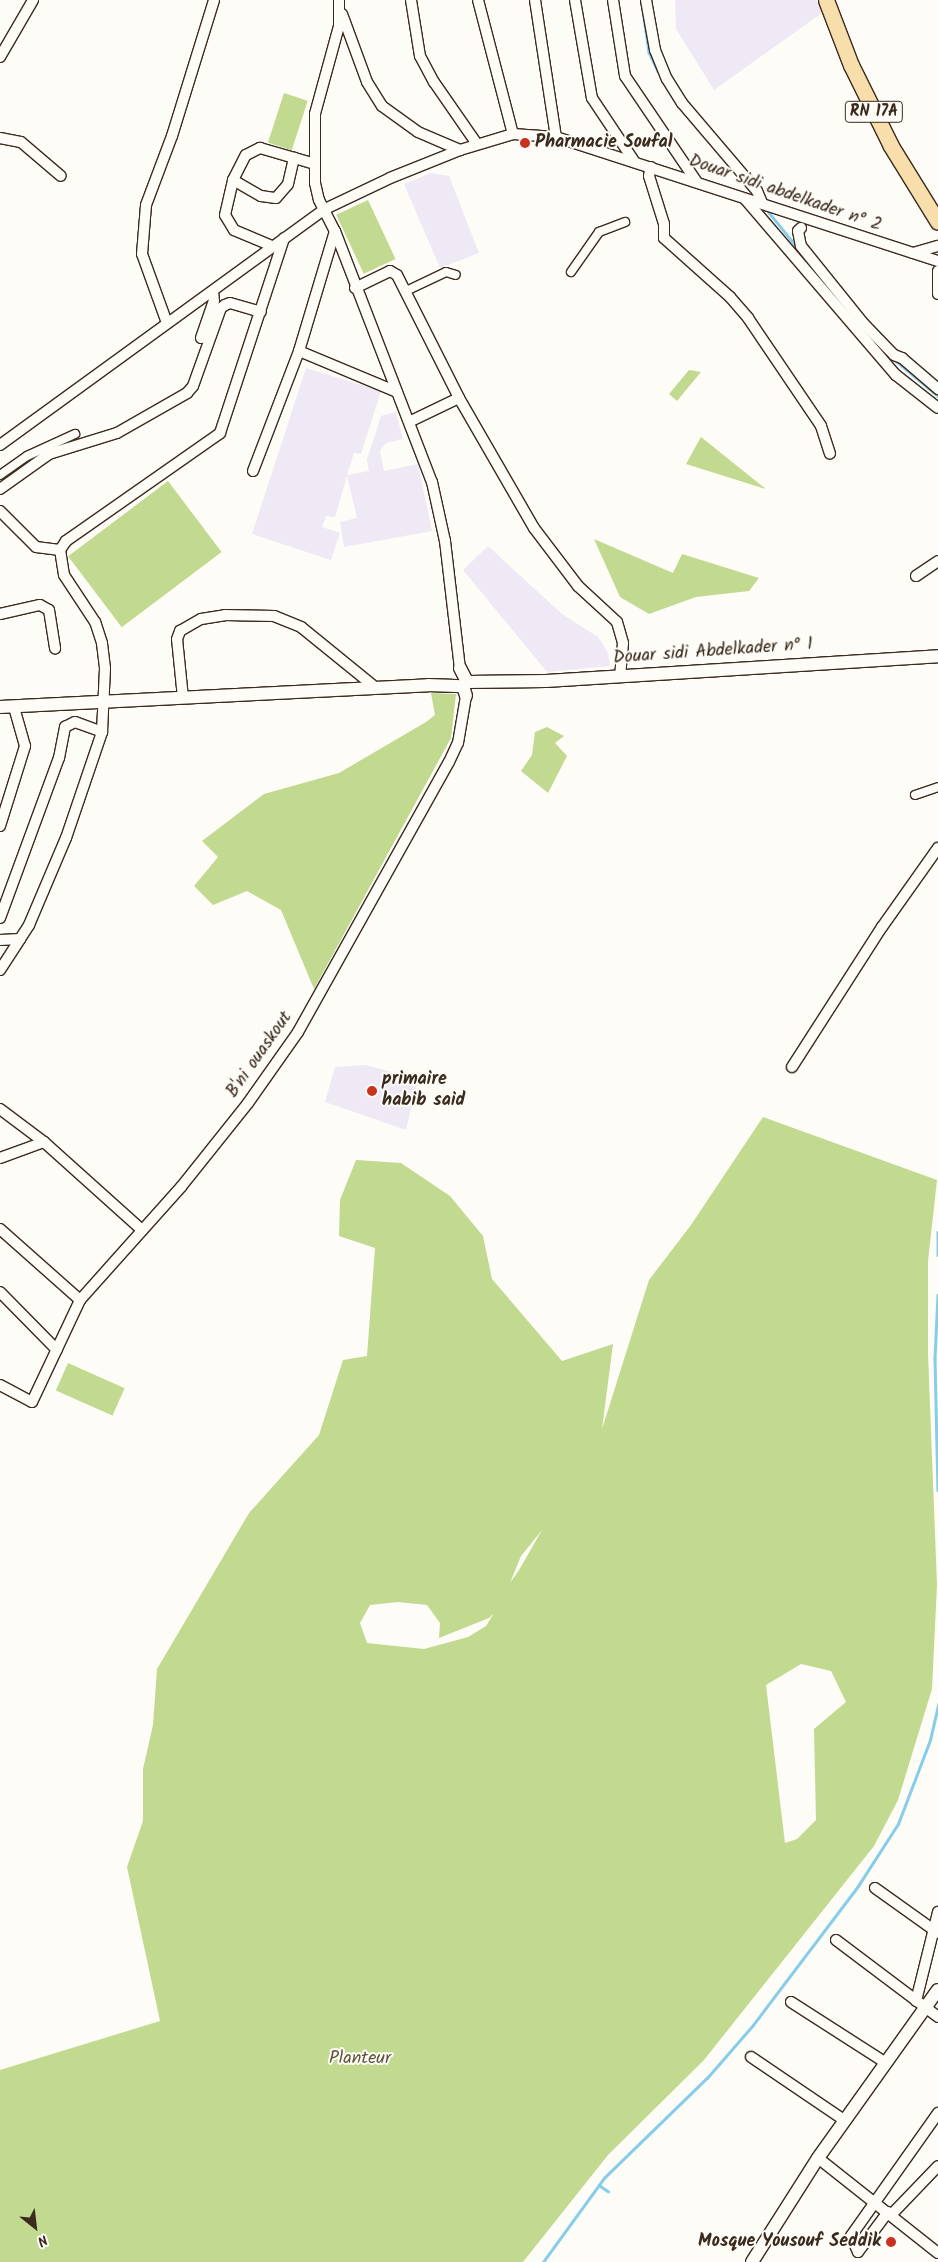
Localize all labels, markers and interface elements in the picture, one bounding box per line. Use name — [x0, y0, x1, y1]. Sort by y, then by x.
road number: RN 17A — [844, 98, 904, 125]
place label: Pharmacie Soufal — [535, 132, 673, 154]
marker: Pharmacie Soufal — [519, 137, 531, 149]
street label: Douar sidi abdelkader n° 2 — [686, 151, 884, 237]
street label: Douar sidi Abdelkader n° 1 — [612, 634, 814, 670]
street label: B'ni ouaskout — [222, 1008, 298, 1102]
place label: primaire habib said — [382, 1070, 465, 1112]
marker: primaire habib said — [366, 1085, 378, 1097]
park label: Planteur — [329, 2048, 391, 2070]
north arrow — [10, 2202, 60, 2252]
text: N — [33, 2228, 51, 2252]
place label: Mosque Yousouf Seddik — [698, 2231, 881, 2253]
marker: Mosque Yousouf Seddik — [885, 2236, 897, 2248]

